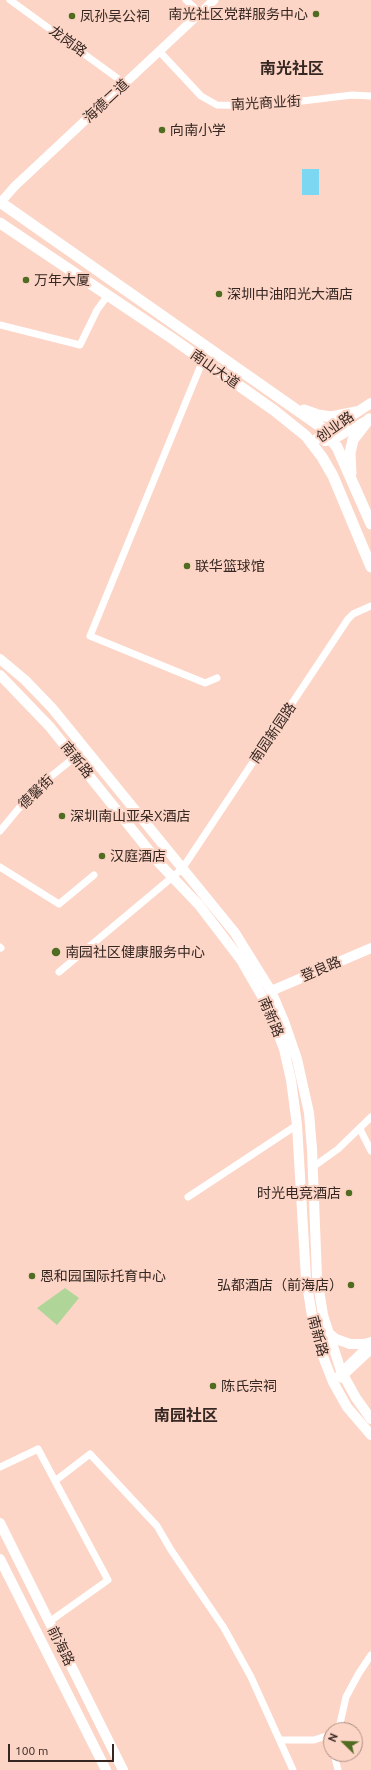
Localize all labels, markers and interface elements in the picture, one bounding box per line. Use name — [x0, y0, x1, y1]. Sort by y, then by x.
place label: 南光社区党群服务中心 — [168, 6, 308, 22]
place label: 凤孙吴公祠 — [80, 8, 150, 24]
marker: 南光社区党群服务中心 — [311, 9, 321, 19]
marker: 凤孙吴公祠 — [67, 11, 77, 21]
street label: 龙岗路 — [46, 22, 90, 60]
district label: 南光社区 — [260, 59, 324, 79]
street label: 海德二道 — [80, 76, 132, 126]
street label: 南光商业街 — [231, 93, 301, 113]
place label: 向南小学 — [170, 122, 226, 138]
marker: 向南小学 — [157, 125, 167, 135]
place label: 万年大厦 — [34, 272, 90, 288]
marker: 万年大厦 — [21, 275, 31, 285]
place label: 深圳中油阳光大酒店 — [227, 286, 353, 302]
marker: 深圳中油阳光大酒店 — [214, 289, 224, 299]
street label: 南山大道 — [187, 346, 243, 392]
street label: 创业路 — [313, 408, 357, 446]
place label: 联华篮球馆 — [195, 558, 265, 574]
marker: 联华篮球馆 — [182, 561, 192, 571]
street label: 南园新园路 — [246, 699, 300, 767]
street label: 南新路 — [57, 738, 97, 782]
street label: 德馨街 — [15, 771, 57, 813]
place label: 深圳南山亚朵X酒店 — [70, 808, 191, 824]
marker: 深圳南山亚朵X酒店 — [57, 811, 67, 821]
place label: 汉庭酒店 — [110, 848, 166, 864]
marker: 汉庭酒店 — [97, 851, 107, 861]
place label: 南园社区健康服务中心 — [65, 944, 205, 960]
marker: 南园社区健康服务中心 — [50, 946, 62, 958]
street label: 登良路 — [298, 953, 344, 985]
street label: 南新路 — [255, 994, 287, 1040]
place label: 时光电竞酒店 — [257, 1185, 341, 1201]
marker: 时光电竞酒店 — [344, 1188, 354, 1198]
place label: 恩和园国际托育中心 — [40, 1268, 166, 1284]
marker: 恩和园国际托育中心 — [27, 1271, 37, 1281]
place label: 弘都酒店（前海店） — [217, 1277, 343, 1293]
marker: 弘都酒店（前海店） — [346, 1280, 356, 1290]
street label: 南新路 — [304, 1314, 332, 1358]
place label: 陈氏宗祠 — [221, 1378, 277, 1394]
marker: 陈氏宗祠 — [208, 1381, 218, 1391]
district label: 南园社区 — [154, 1406, 218, 1426]
street label: 前海路 — [44, 1623, 78, 1669]
north arrow — [323, 1722, 363, 1762]
text: N — [326, 1732, 340, 1744]
scale bar — [10, 1736, 116, 1762]
text: 100 m — [15, 1744, 48, 1757]

